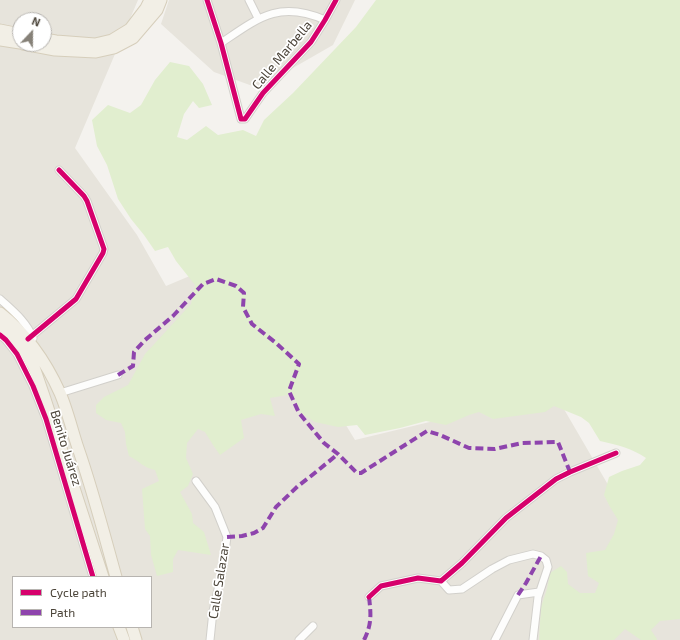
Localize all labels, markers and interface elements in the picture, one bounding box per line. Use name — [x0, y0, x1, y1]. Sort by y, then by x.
north arrow — [12, 12, 52, 52]
text: N — [30, 14, 42, 29]
street label: Calle Marbella — [249, 17, 315, 93]
street label: Benito Juárez — [47, 408, 85, 488]
street label: Calle Salazar — [205, 542, 233, 620]
legend — [12, 576, 152, 628]
text: Cycle path — [50, 585, 107, 599]
text: Path — [50, 605, 75, 619]

